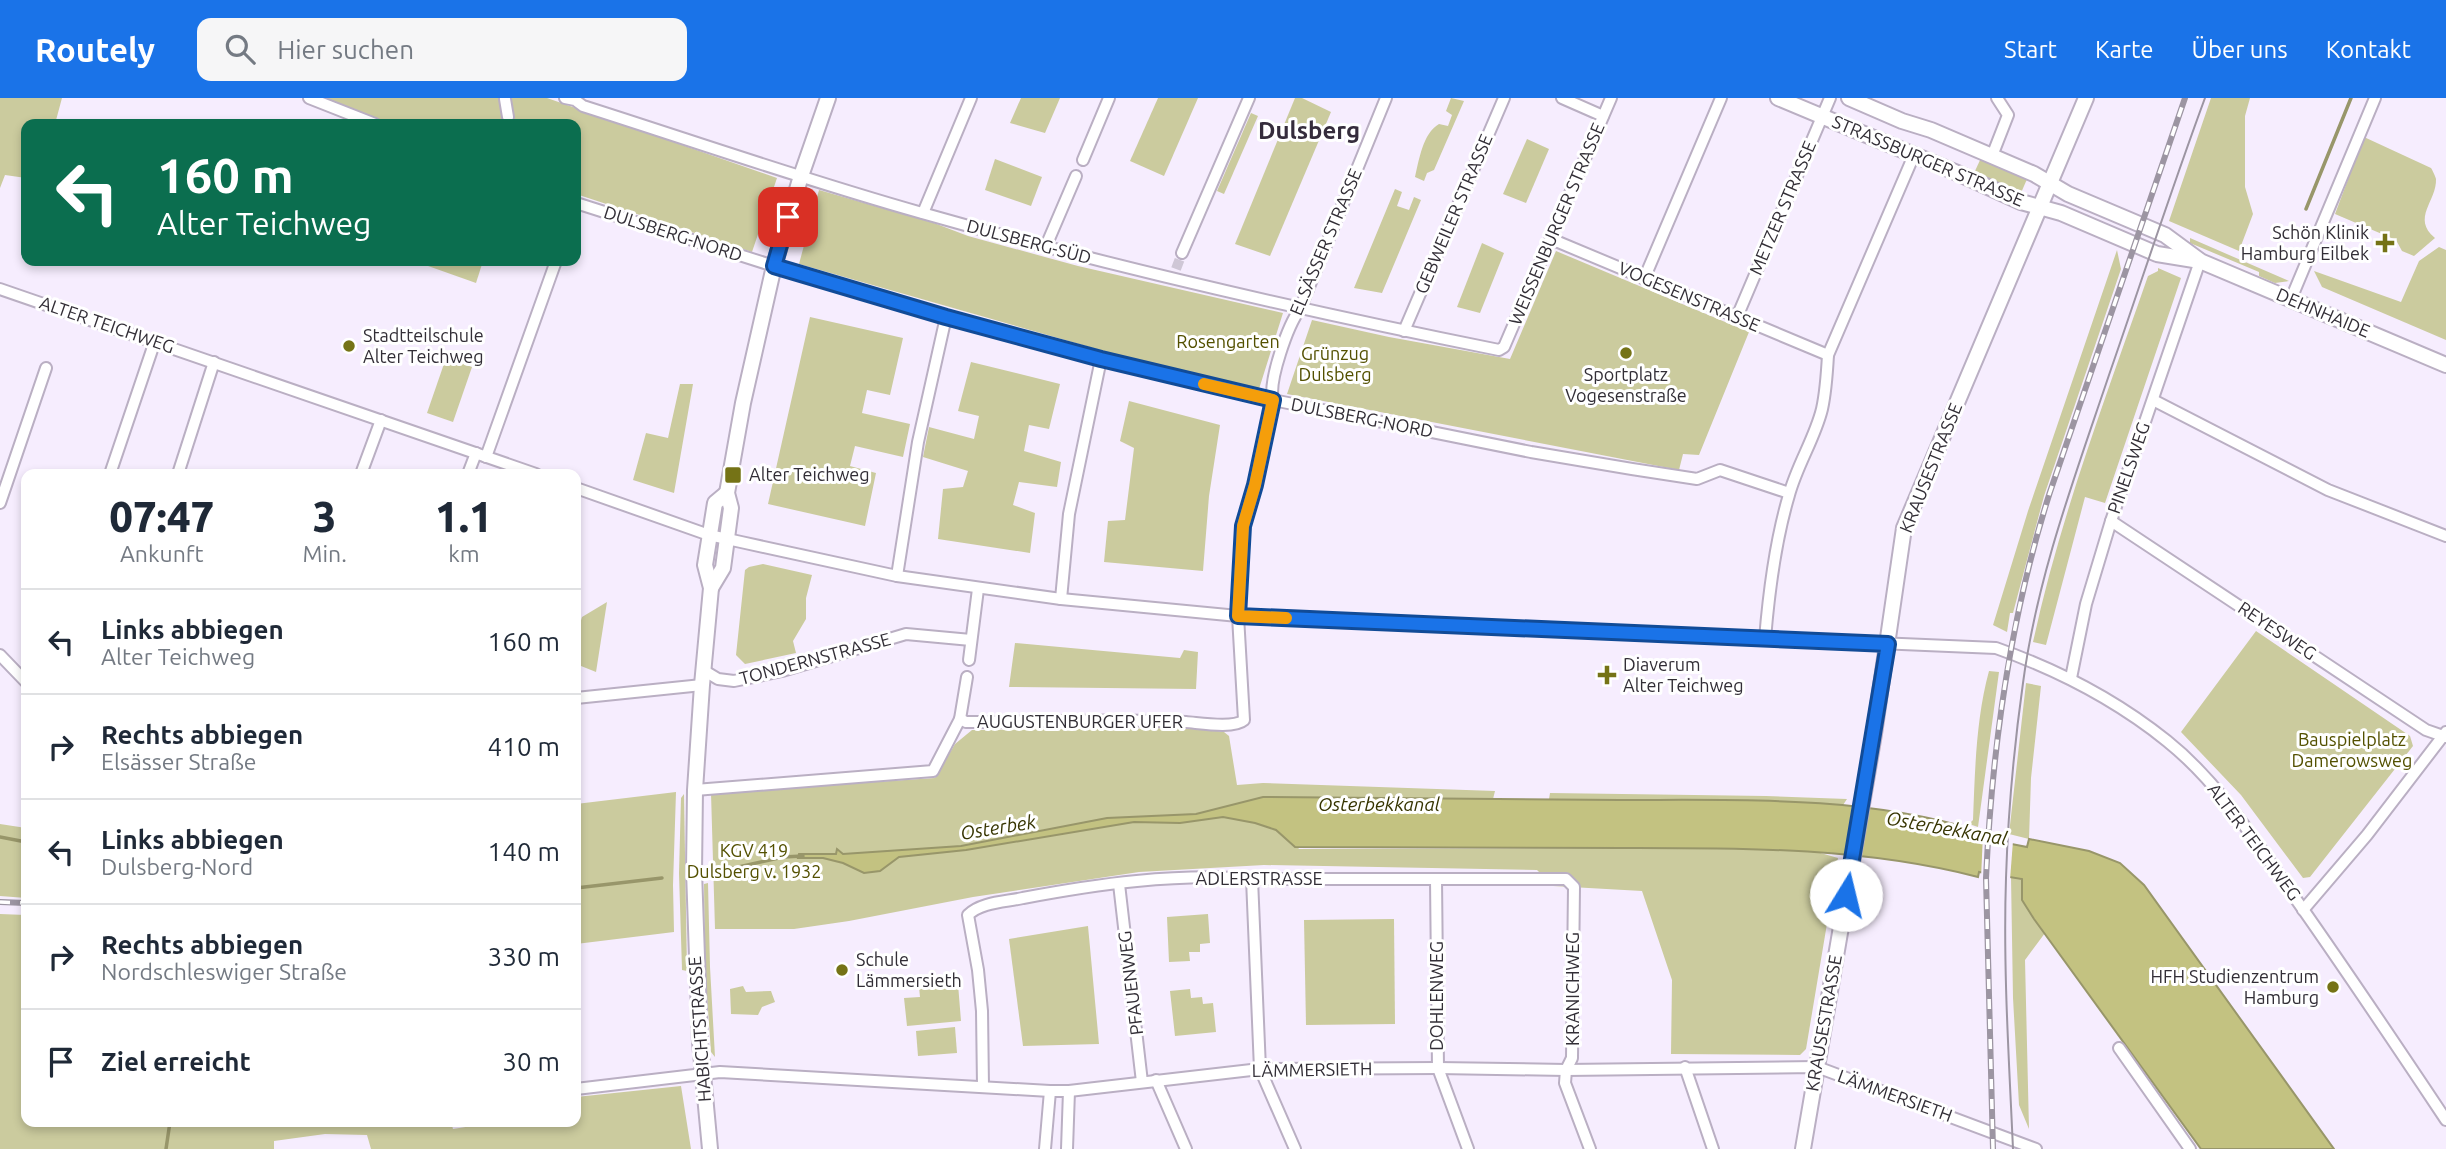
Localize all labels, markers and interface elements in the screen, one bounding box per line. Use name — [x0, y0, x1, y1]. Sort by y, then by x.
search box — [197, 18, 687, 81]
icon: search — [221, 30, 259, 68]
text: Routely — [35, 31, 155, 68]
text: Hier suchen — [277, 35, 414, 64]
text: Start — [2004, 36, 2057, 63]
text: Karte — [2095, 36, 2154, 63]
text: Über uns — [2192, 36, 2288, 63]
text: Kontakt — [2326, 36, 2411, 63]
street label: STRASSBURGER STRASSE — [1830, 111, 2027, 210]
district label: Dulsberg — [1258, 117, 1360, 144]
street label: WEISSENBURGER STRASSE — [1504, 120, 1608, 328]
street label: GEBWEILER STRASSE — [1410, 131, 1496, 296]
street label: METZER STRASSE — [1745, 138, 1819, 278]
icon: left — [42, 147, 133, 238]
text: 160 m — [157, 147, 294, 202]
street label: ELSÄSSER STRASSE — [1285, 165, 1365, 318]
pin — [758, 187, 818, 247]
icon: arrive — [769, 198, 807, 236]
street label: DULSBERG-NORD — [602, 201, 745, 265]
text: Alter Teichweg — [157, 205, 372, 241]
street label: DULSBERG-SÜD — [965, 215, 1094, 267]
place label: Schön Klinik Hamburg Eilbek — [2241, 222, 2369, 263]
marker: Schön Klinik Hamburg Eilbek — [2375, 233, 2395, 253]
street label: VOGESENSTRASSE — [1616, 257, 1763, 335]
street label: DEHNHAIDE — [2274, 283, 2373, 341]
street label: ALTER TEICHWEG — [37, 292, 177, 357]
place label: Stadtteilschule Alter Teichweg — [363, 325, 484, 366]
park label: Rosengarten — [1176, 331, 1280, 351]
marker: Stadtteilschule Alter Teichweg — [341, 338, 357, 354]
park label: Grünzug Dulsberg — [1298, 343, 1372, 384]
marker: Sportplatz Vogesenstraße — [1618, 345, 1634, 361]
place label: Sportplatz Vogesenstraße — [1565, 364, 1687, 405]
street label: DULSBERG-NORD — [1289, 393, 1435, 441]
street label: KRAUSESTRASSE — [1895, 400, 1965, 535]
street label: PINELSWEG — [2103, 419, 2153, 516]
place label: Alter Teichweg — [749, 464, 870, 484]
marker: Alter Teichweg — [723, 465, 743, 485]
text: 07:47 — [109, 493, 214, 540]
text: 3 — [313, 493, 337, 540]
text: 1.1 — [435, 493, 493, 540]
text: Ankunft — [120, 541, 204, 566]
text: Min. — [303, 541, 347, 566]
text: km — [448, 541, 480, 566]
street label: REYESWEG — [2235, 597, 2320, 664]
text: Links abbiegen — [101, 615, 284, 644]
icon: left — [42, 623, 80, 661]
text: 160 m — [488, 627, 560, 656]
street label: TONDERNSTRASSE — [737, 628, 892, 688]
text: Alter Teichweg — [101, 644, 255, 669]
place label: Diaverum Alter Teichweg — [1623, 654, 1744, 695]
marker: Diaverum Alter Teichweg — [1597, 665, 1617, 685]
street label: AUGUSTENBURGER UFER — [977, 711, 1183, 731]
text: Rechts abbiegen — [101, 720, 303, 749]
icon: right — [42, 728, 80, 766]
park label: Bauspielplatz Damerowsweg — [2292, 729, 2412, 770]
text: 410 m — [488, 732, 560, 761]
text: Elsässer Straße — [101, 749, 257, 774]
street label: ALTER TEICHWEG — [2204, 779, 2305, 904]
water label: Osterbekkanal — [1318, 793, 1441, 815]
water label: Osterbekkanal — [1885, 807, 2010, 850]
water label: Osterbek — [959, 810, 1038, 844]
text: Links abbiegen — [101, 825, 284, 854]
icon: left — [42, 833, 80, 871]
text: 140 m — [488, 837, 560, 866]
park label: KGV 419 Dulsberg v. 1932 — [687, 840, 821, 881]
text: Dulsberg-Nord — [101, 854, 253, 879]
position arrow — [1809, 858, 1883, 932]
street label: ADLERSTRASSE — [1196, 868, 1323, 888]
text: Rechts abbiegen — [101, 930, 303, 959]
street label: PFAUENWEG — [1114, 930, 1146, 1036]
street label: KRANICHWEG — [1562, 932, 1582, 1046]
icon: right — [42, 938, 80, 976]
street label: DOHLENWEG — [1426, 941, 1446, 1051]
text: 330 m — [488, 942, 560, 971]
place label: Schule Lämmersieth — [856, 949, 962, 990]
street label: KRAUSESTRASSE — [1801, 953, 1845, 1093]
street label: HABICHTSTRASSE — [684, 956, 714, 1103]
text: Nordschleswiger Straße — [101, 959, 347, 984]
marker: Schule Lämmersieth — [834, 962, 850, 978]
place label: HFH Studienzentrum Hamburg — [2150, 966, 2319, 1007]
marker: HFH Studienzentrum Hamburg — [2325, 979, 2341, 995]
icon: arrive — [42, 1043, 80, 1081]
text: Ziel erreicht — [101, 1047, 251, 1076]
text: 30 m — [502, 1047, 560, 1076]
street label: LÄMMERSIETH — [1251, 1058, 1372, 1080]
street label: LÄMMERSIETH — [1835, 1065, 1955, 1125]

